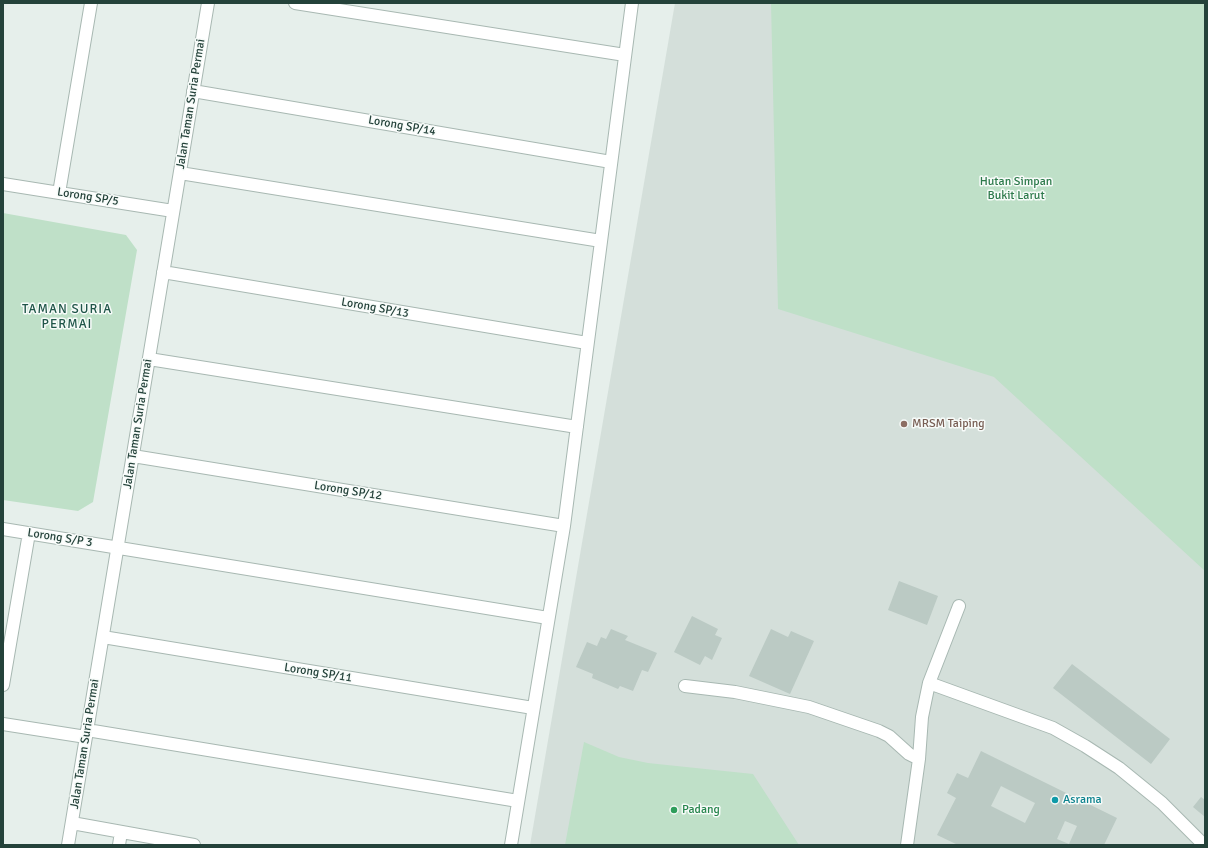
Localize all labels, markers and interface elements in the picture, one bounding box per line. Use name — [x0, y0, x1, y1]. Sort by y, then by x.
street label: Jalan Taman Suria Permai — [174, 38, 208, 170]
street label: Lorong SP/14 — [367, 113, 437, 139]
park label: Hutan Simpan Bukit Larut — [980, 175, 1052, 203]
street label: Lorong SP/5 — [56, 185, 120, 209]
street label: Lorong SP/13 — [340, 295, 410, 321]
district label: TAMAN SURIA PERMAI — [22, 302, 112, 333]
street label: Jalan Taman Suria Permai — [121, 358, 155, 490]
place label: MRSM Taiping — [912, 417, 985, 431]
marker: MRSM Taiping — [899, 419, 909, 429]
street label: Lorong SP/12 — [313, 479, 383, 503]
street label: Lorong S/P 3 — [26, 526, 94, 550]
street label: Lorong SP/11 — [283, 661, 353, 685]
street label: Jalan Taman Suria Permai — [68, 678, 102, 810]
place label: Asrama — [1063, 793, 1102, 807]
marker: Asrama — [1050, 795, 1060, 805]
place label: Padang — [682, 803, 720, 817]
marker: Padang — [669, 805, 679, 815]

